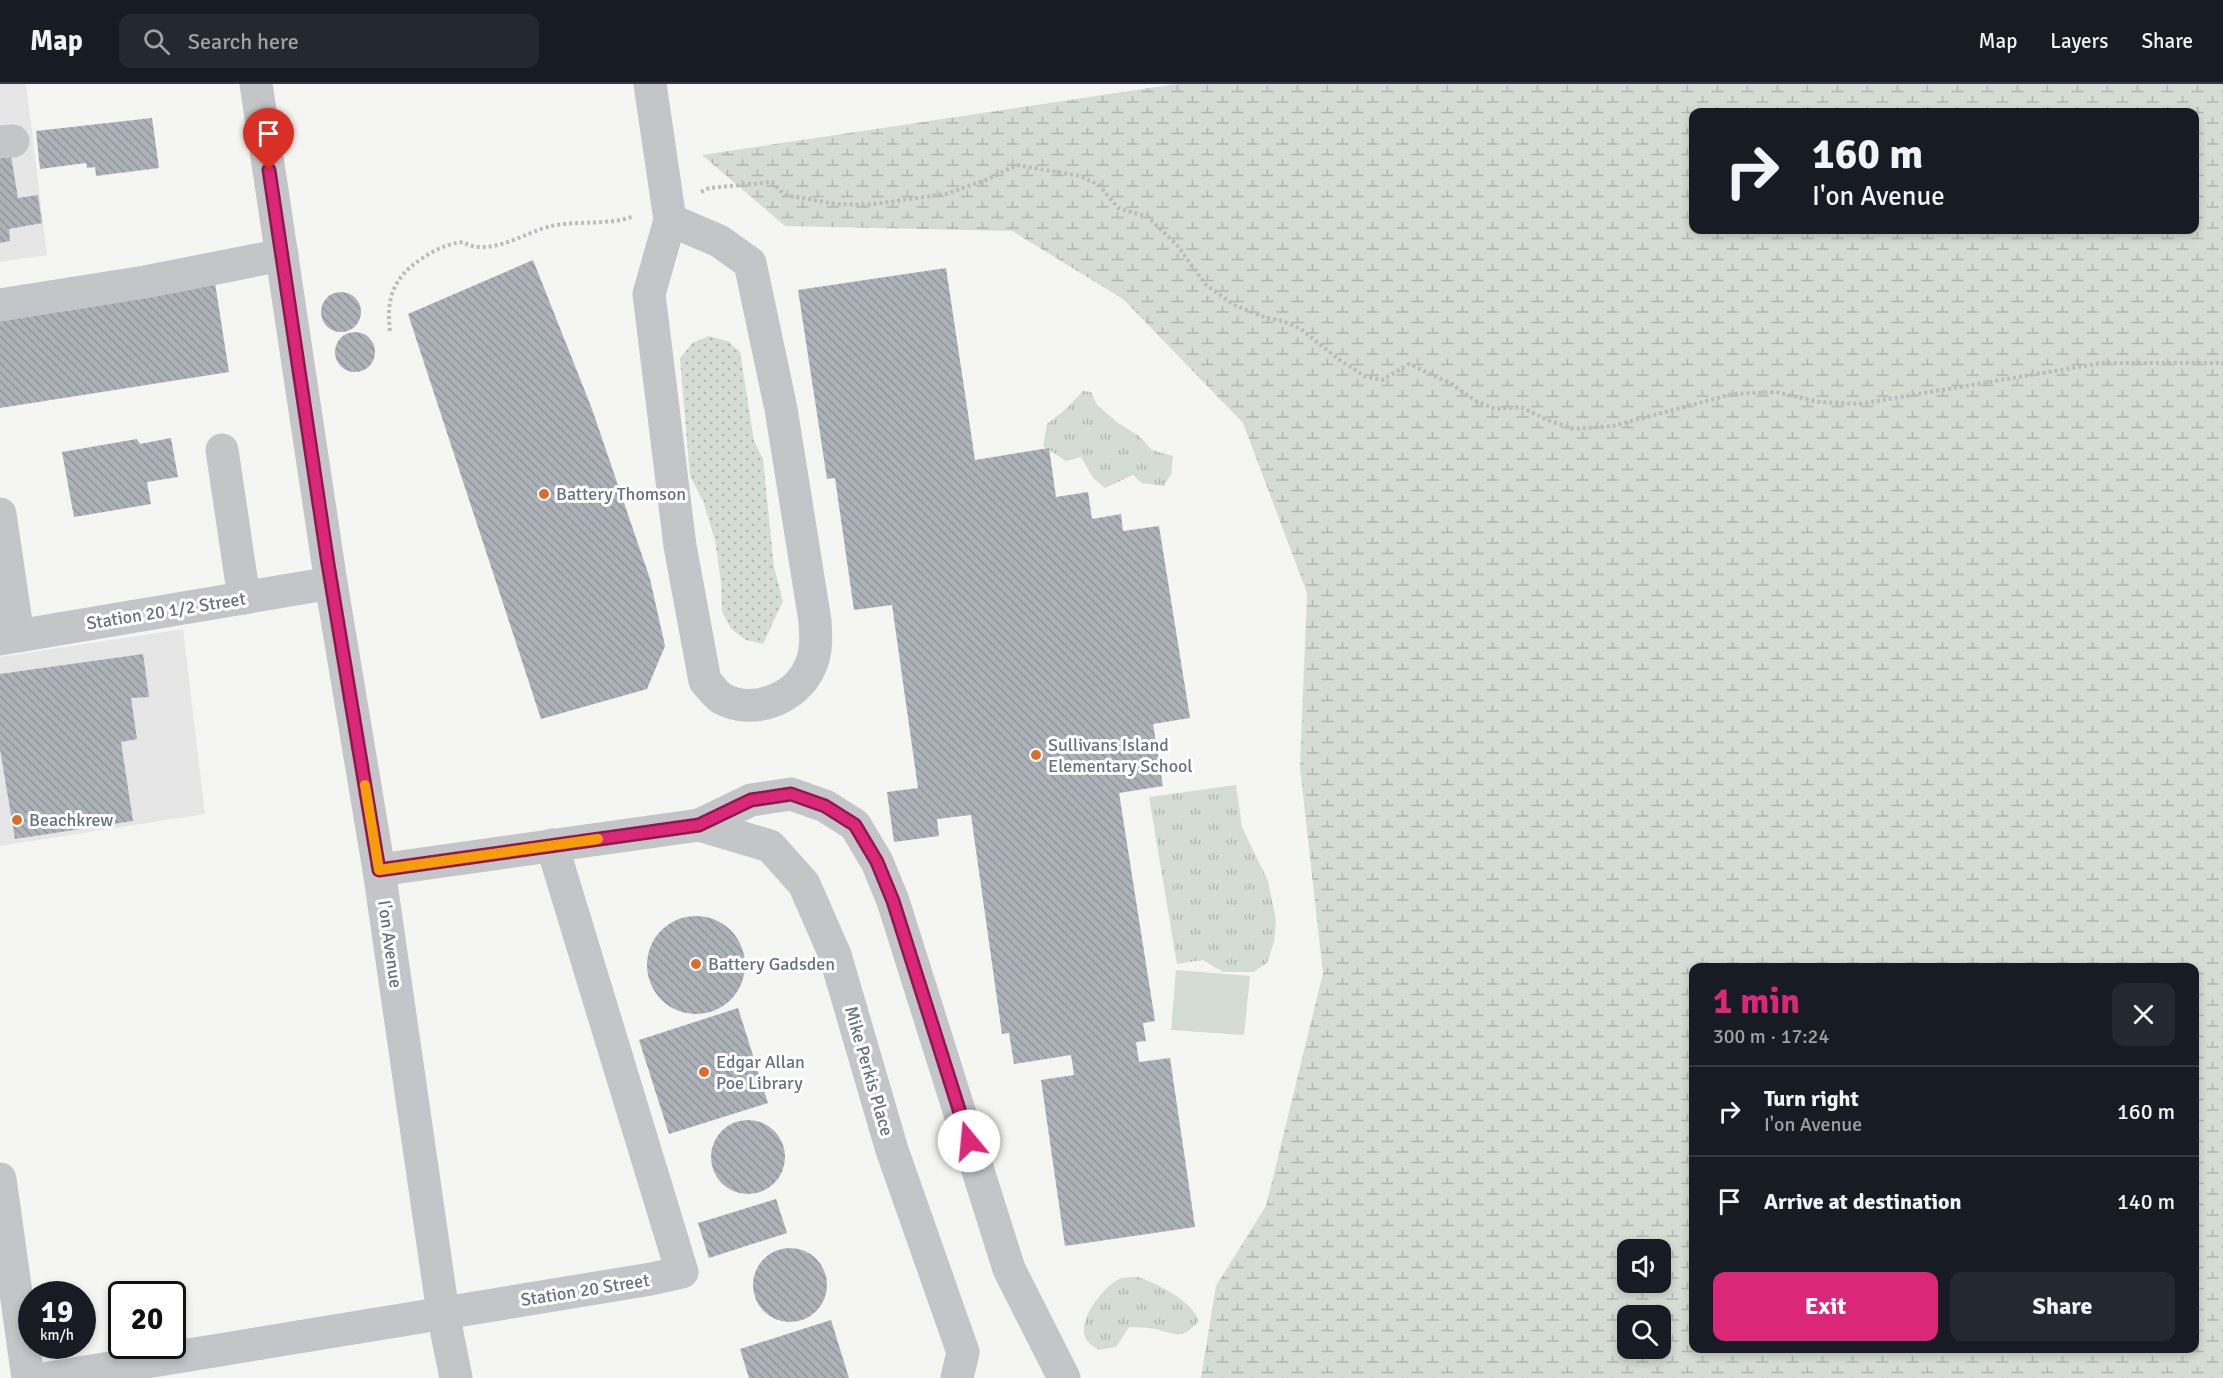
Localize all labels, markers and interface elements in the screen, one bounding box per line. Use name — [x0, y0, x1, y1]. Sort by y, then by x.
search box — [119, 14, 539, 68]
text: Map — [30, 24, 83, 58]
icon: search — [140, 25, 173, 58]
text: Search here — [188, 28, 299, 55]
text: Map — [1979, 28, 2017, 54]
text: Layers — [2050, 28, 2108, 54]
text: Share — [2141, 28, 2193, 54]
pin — [243, 108, 294, 170]
icon: arrive — [252, 117, 285, 150]
text: 160 m — [1812, 129, 1923, 180]
icon: right — [1713, 132, 1791, 210]
text: I'on Avenue — [1812, 180, 1945, 213]
place label: Battery Thomson — [556, 483, 686, 505]
marker: Battery Thomson — [537, 487, 551, 501]
street label: Station 20 1/2 Street — [85, 588, 247, 634]
place label: Sullivans Island Elementary School — [1048, 734, 1193, 777]
marker: Sullivans Island Elementary School — [1029, 748, 1043, 762]
place label: Beachkrew — [29, 809, 113, 831]
marker: Beachkrew — [10, 813, 24, 827]
street label: I'on Avenue — [373, 899, 407, 989]
place label: Battery Gadsden — [708, 953, 835, 975]
marker: Battery Gadsden — [689, 957, 703, 971]
text: 1 min — [1713, 979, 1800, 1024]
button: close — [2112, 983, 2175, 1046]
street label: Mike Perkis Place — [840, 1004, 898, 1138]
text: 300 m · 17:24 — [1713, 1024, 1829, 1049]
place label: Edgar Allan Poe Library — [716, 1051, 805, 1094]
marker: Edgar Allan Poe Library — [697, 1065, 711, 1079]
text: Turn right — [1764, 1085, 1859, 1112]
icon: right — [1713, 1095, 1746, 1128]
text: 160 m — [2117, 1098, 2175, 1125]
position arrow — [937, 1109, 1001, 1173]
text: I'on Avenue — [1764, 1112, 1862, 1137]
icon: arrive — [1713, 1185, 1746, 1218]
text: Arrive at destination — [1764, 1188, 1961, 1215]
text: 140 m — [2117, 1188, 2175, 1215]
map controls — [1617, 1239, 1671, 1359]
button: sound — [1617, 1239, 1671, 1293]
street label: Station 20 Street — [519, 1269, 651, 1311]
button: Exit — [1713, 1272, 1938, 1341]
button: Share — [1950, 1272, 2175, 1341]
speed limit sign: 20 — [108, 1281, 186, 1359]
text: 19 — [41, 1294, 73, 1331]
button: search — [1617, 1305, 1671, 1359]
text: km/h — [40, 1326, 74, 1344]

